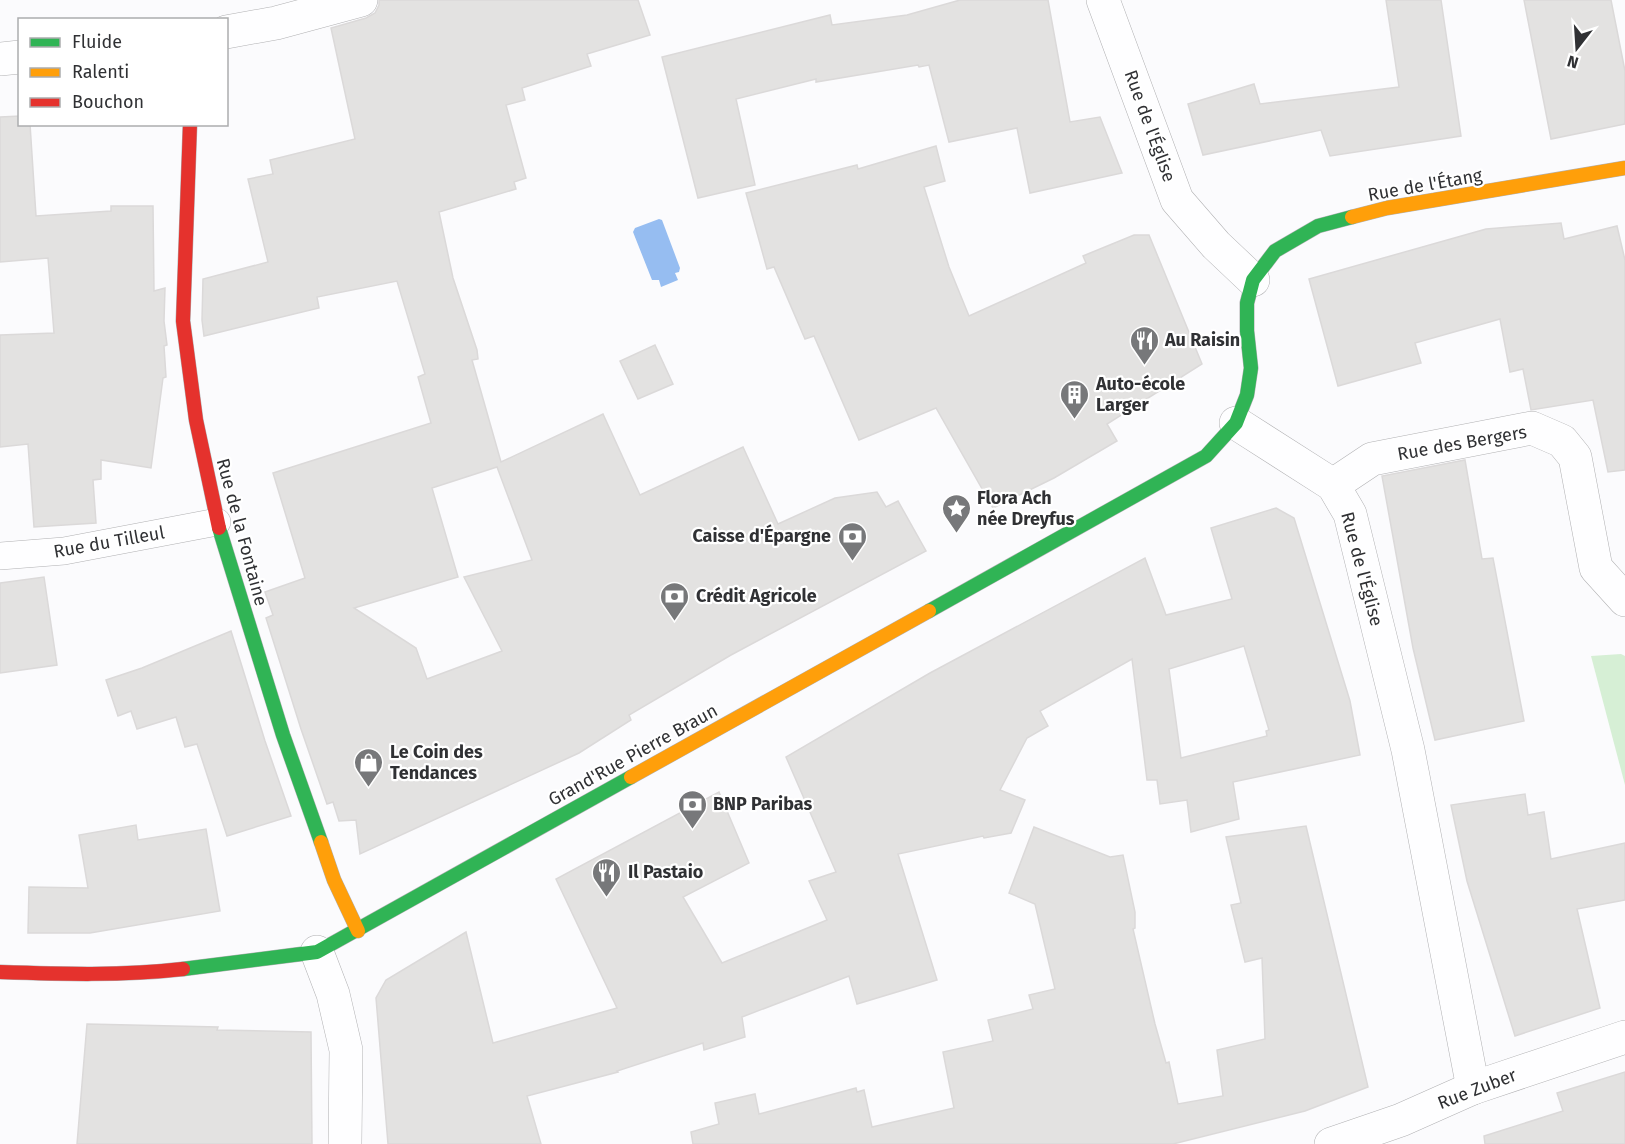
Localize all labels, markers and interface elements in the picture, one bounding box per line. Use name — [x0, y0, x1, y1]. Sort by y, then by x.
legend — [18, 18, 228, 126]
north arrow — [1547, 18, 1607, 78]
text: Fluide — [72, 31, 122, 53]
text: N — [1565, 51, 1581, 73]
text: Ralenti — [72, 61, 129, 83]
street label: Rue de l'Église — [1120, 67, 1181, 185]
text: Bouchon — [72, 91, 144, 113]
street label: Rue de l'Étang — [1366, 163, 1485, 206]
restaurant icon: Au Raisin — [1128, 324, 1160, 366]
place label: Au Raisin — [1164, 329, 1240, 351]
place label: Auto-école Larger — [1095, 373, 1185, 416]
building icon: Auto-école Larger — [1059, 378, 1091, 420]
street label: Rue des Bergers — [1396, 421, 1528, 465]
street label: Rue de la Fontaine — [212, 456, 272, 608]
place label: Flora Ach née Dreyfus — [977, 487, 1075, 530]
place icon: Flora Ach née Dreyfus — [940, 492, 972, 534]
street label: Rue de l'Église — [1336, 509, 1389, 629]
bank icon: Caisse d'Épargne — [836, 520, 868, 562]
street label: Rue du Tilleul — [52, 521, 166, 563]
place label: Caisse d'Épargne — [692, 524, 831, 547]
bank icon: Crédit Agricole — [659, 580, 691, 622]
place label: Crédit Agricole — [696, 585, 817, 607]
street label: Grand'Rue Pierre Braun — [545, 699, 721, 811]
place label: Le Coin des Tendances — [390, 741, 483, 784]
shop icon: Le Coin des Tendances — [353, 746, 385, 788]
bank icon: BNP Paribas — [676, 788, 708, 830]
place label: BNP Paribas — [713, 793, 812, 815]
restaurant icon: Il Pastaio — [591, 856, 623, 898]
place label: Il Pastaio — [628, 861, 703, 883]
street label: Rue Zuber — [1434, 1064, 1520, 1114]

